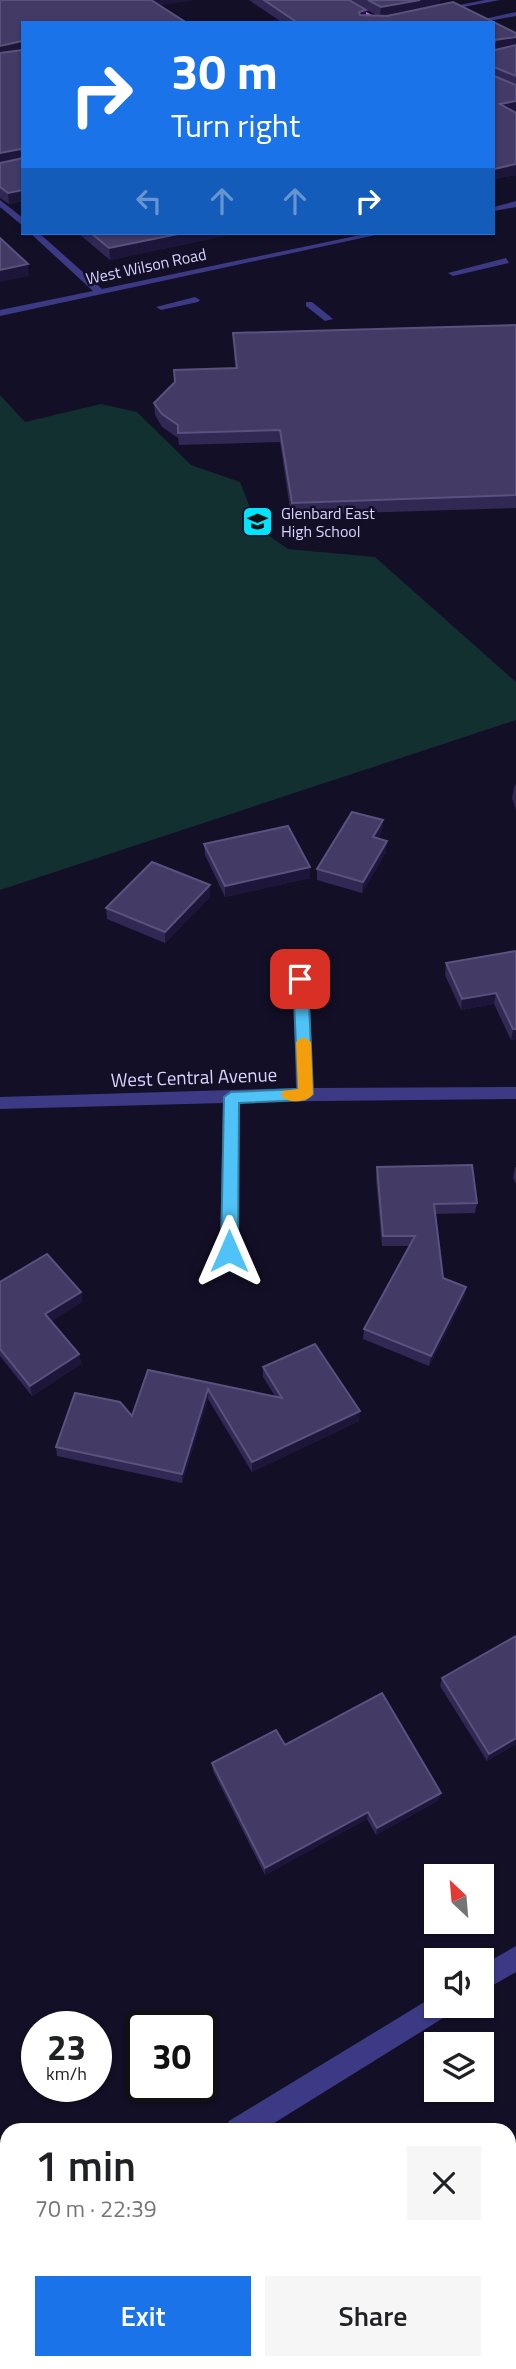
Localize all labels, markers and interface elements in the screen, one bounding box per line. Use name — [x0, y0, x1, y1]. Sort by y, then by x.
text: 30 m — [171, 33, 278, 108]
icon: right — [56, 49, 147, 140]
text: Turn right — [171, 101, 300, 149]
icon: left — [130, 182, 168, 220]
icon: ahead — [203, 182, 241, 220]
icon: ahead — [276, 182, 314, 220]
icon: right — [349, 182, 387, 220]
street label: West Wilson Road — [84, 242, 208, 290]
place label: Glenbard East High School — [281, 501, 375, 543]
school or university icon: Glenbard East High School — [241, 505, 275, 539]
pin — [270, 949, 330, 1009]
icon: arrive — [281, 960, 319, 998]
street label: West Central Avenue — [110, 1059, 278, 1094]
position arrow — [192, 1214, 266, 1288]
north arrow — [424, 1864, 494, 1934]
map controls — [424, 1864, 494, 2102]
button: sound — [424, 1948, 494, 2018]
speed limit sign: 30 — [126, 2011, 217, 2102]
text: 23 — [47, 2020, 86, 2074]
button: layers — [424, 2032, 494, 2102]
text: km/h — [46, 2060, 87, 2087]
text: 1 min — [35, 2133, 136, 2197]
button: close — [407, 2146, 481, 2220]
text: 70 m · 22:39 — [35, 2191, 157, 2226]
button: Exit — [35, 2276, 251, 2356]
button: Share — [265, 2276, 481, 2356]

